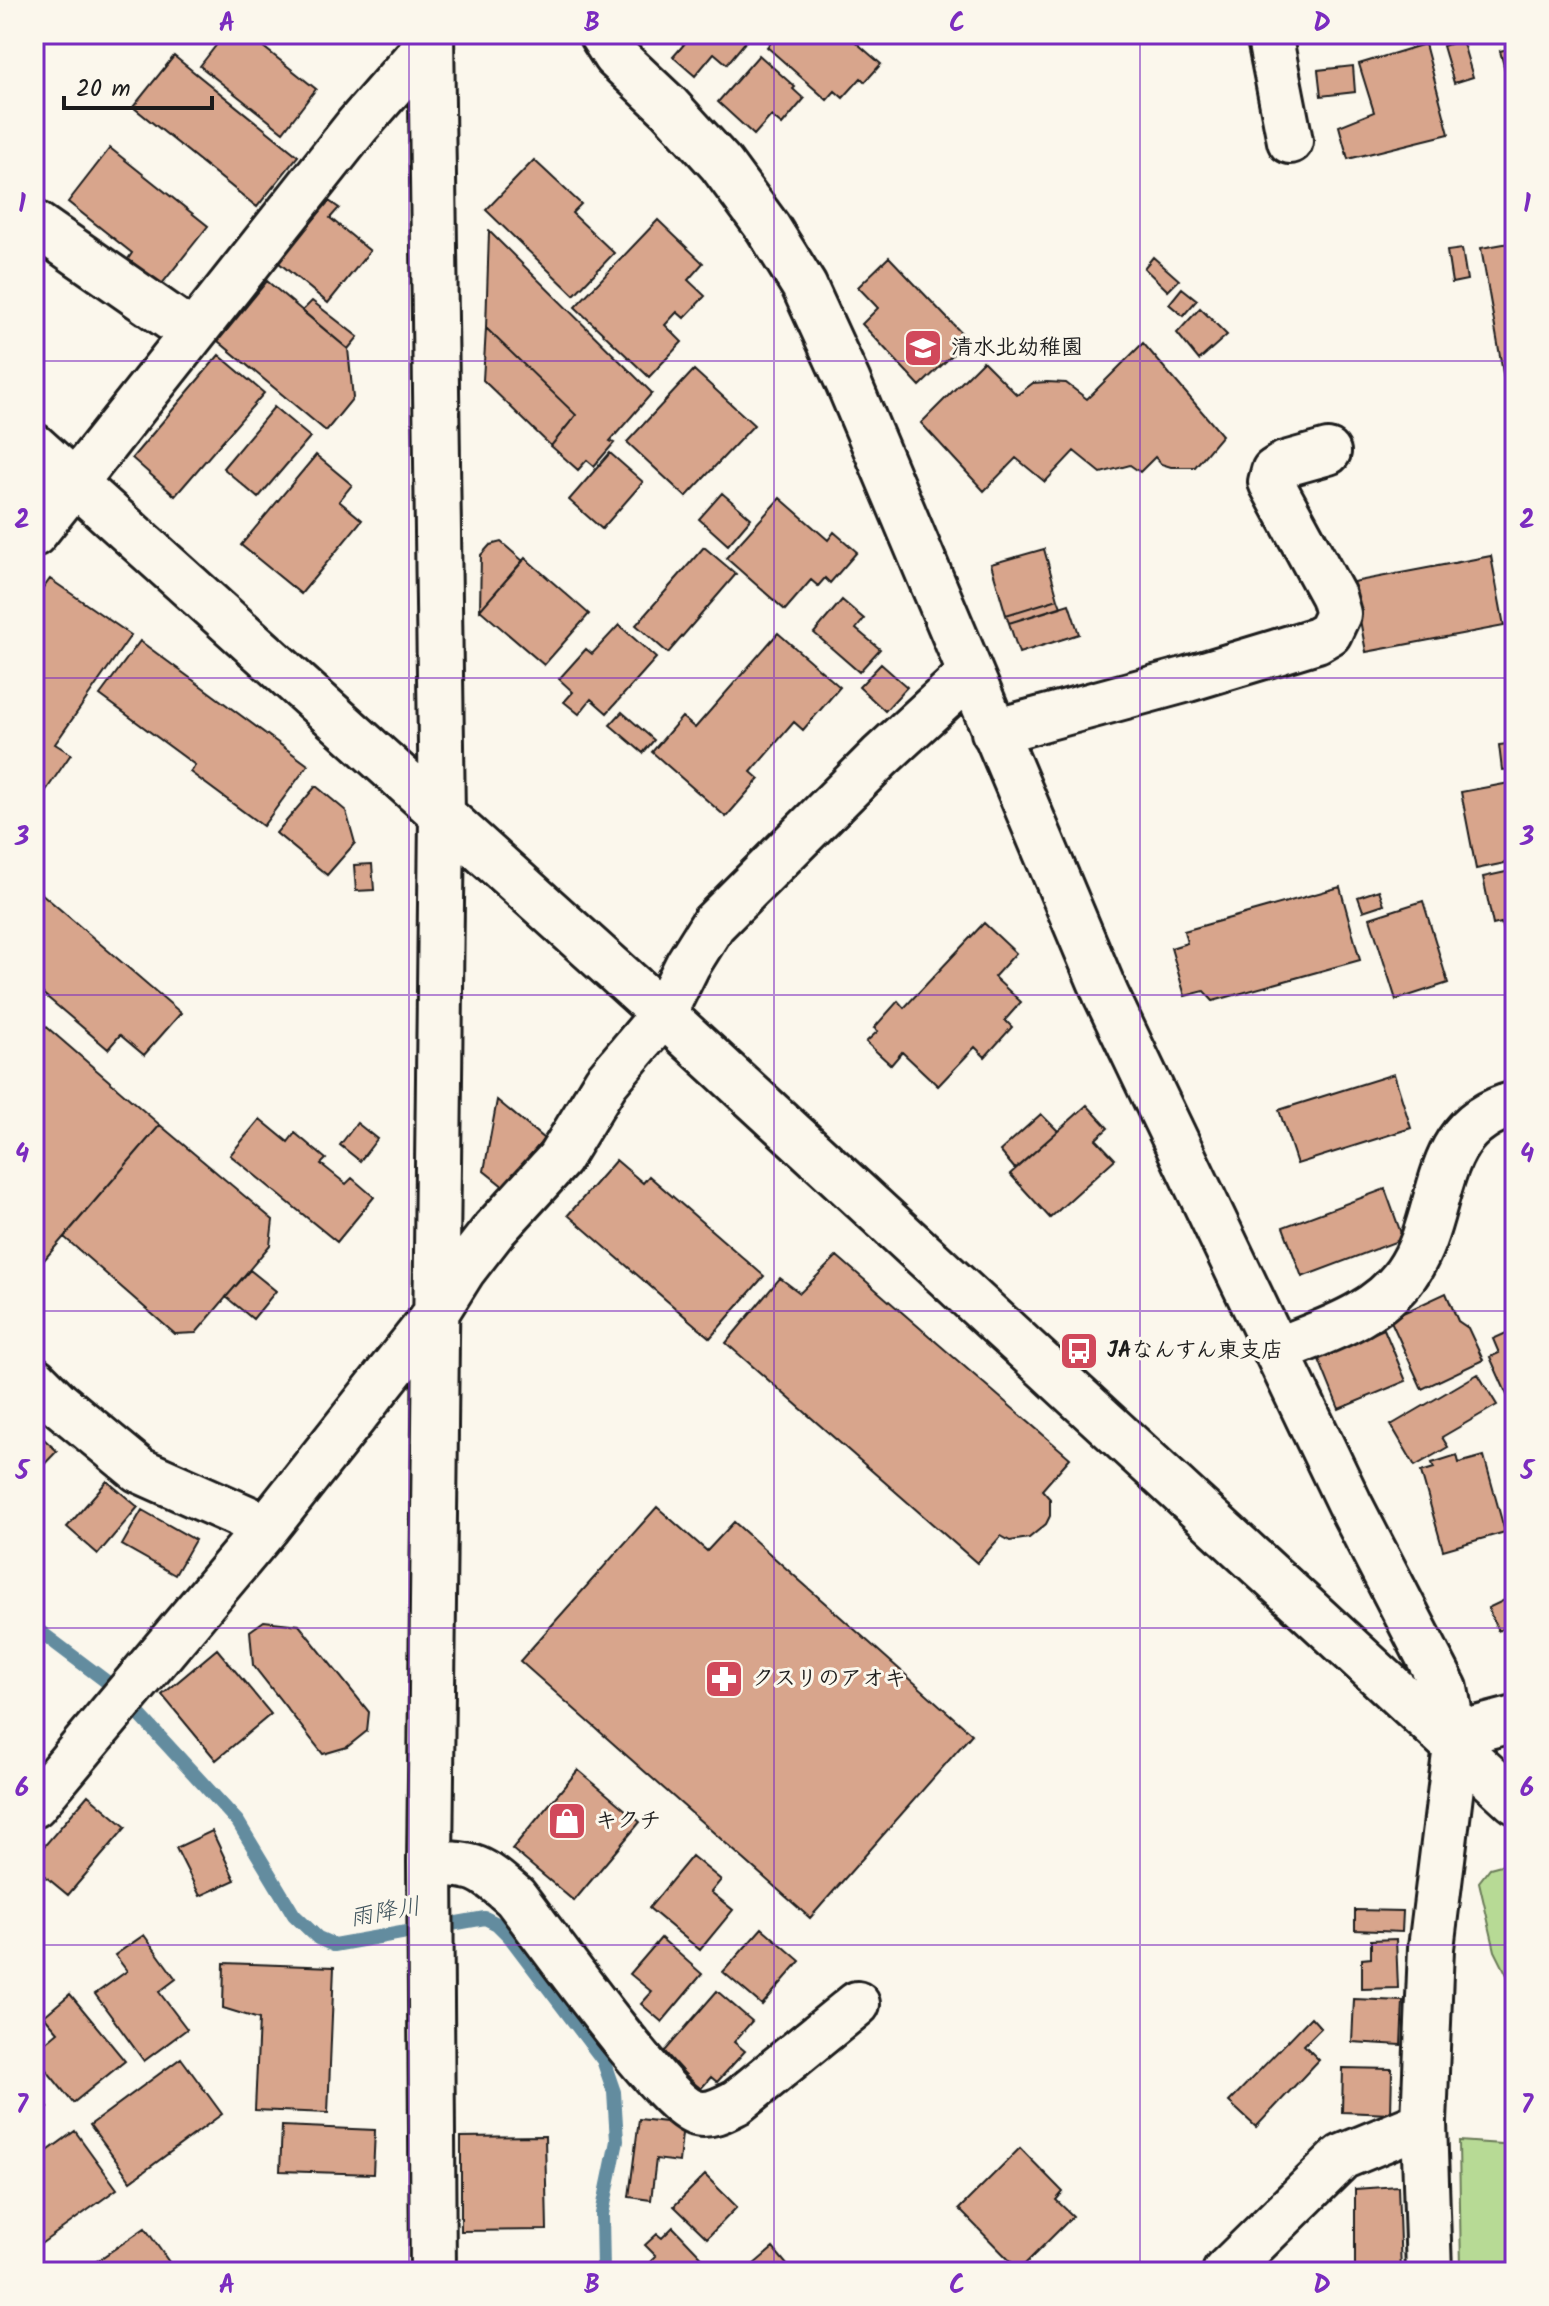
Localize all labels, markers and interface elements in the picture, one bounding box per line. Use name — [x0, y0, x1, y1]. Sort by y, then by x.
text: A — [219, 3, 235, 45]
text: B — [584, 3, 600, 45]
text: C — [949, 3, 965, 45]
text: D — [1313, 3, 1331, 45]
scale bar — [64, 60, 212, 110]
text: 20 m — [76, 70, 131, 109]
text: 1 — [18, 184, 26, 226]
text: 1 — [1523, 184, 1531, 226]
school or university icon: 清水北幼稚園 — [902, 327, 944, 369]
place label: 清水北幼稚園 — [951, 331, 1083, 366]
text: 2 — [14, 500, 30, 542]
text: 2 — [1519, 500, 1535, 542]
text: 3 — [14, 817, 29, 859]
text: 3 — [1519, 817, 1534, 859]
text: 4 — [15, 1134, 29, 1176]
text: 4 — [1520, 1134, 1534, 1176]
bus stop icon: JAなんすん東支店 — [1058, 1330, 1100, 1372]
place label: JAなんすん東支店 — [1107, 1334, 1283, 1369]
text: 5 — [14, 1451, 30, 1493]
text: 5 — [1519, 1451, 1535, 1493]
pharmacy icon: クスリのアオキ — [703, 1658, 745, 1700]
place label: クスリのアオキ — [752, 1662, 906, 1697]
text: 6 — [15, 1768, 29, 1810]
text: 6 — [1520, 1768, 1534, 1810]
shop icon: キクチ — [546, 1800, 588, 1842]
place label: キクチ — [595, 1804, 661, 1839]
water label: 雨降川 — [346, 1888, 424, 1938]
text: 7 — [16, 2085, 29, 2127]
text: 7 — [1521, 2085, 1534, 2127]
text: A — [219, 2265, 235, 2306]
text: B — [584, 2265, 600, 2306]
text: C — [949, 2265, 965, 2306]
text: D — [1313, 2265, 1331, 2306]

